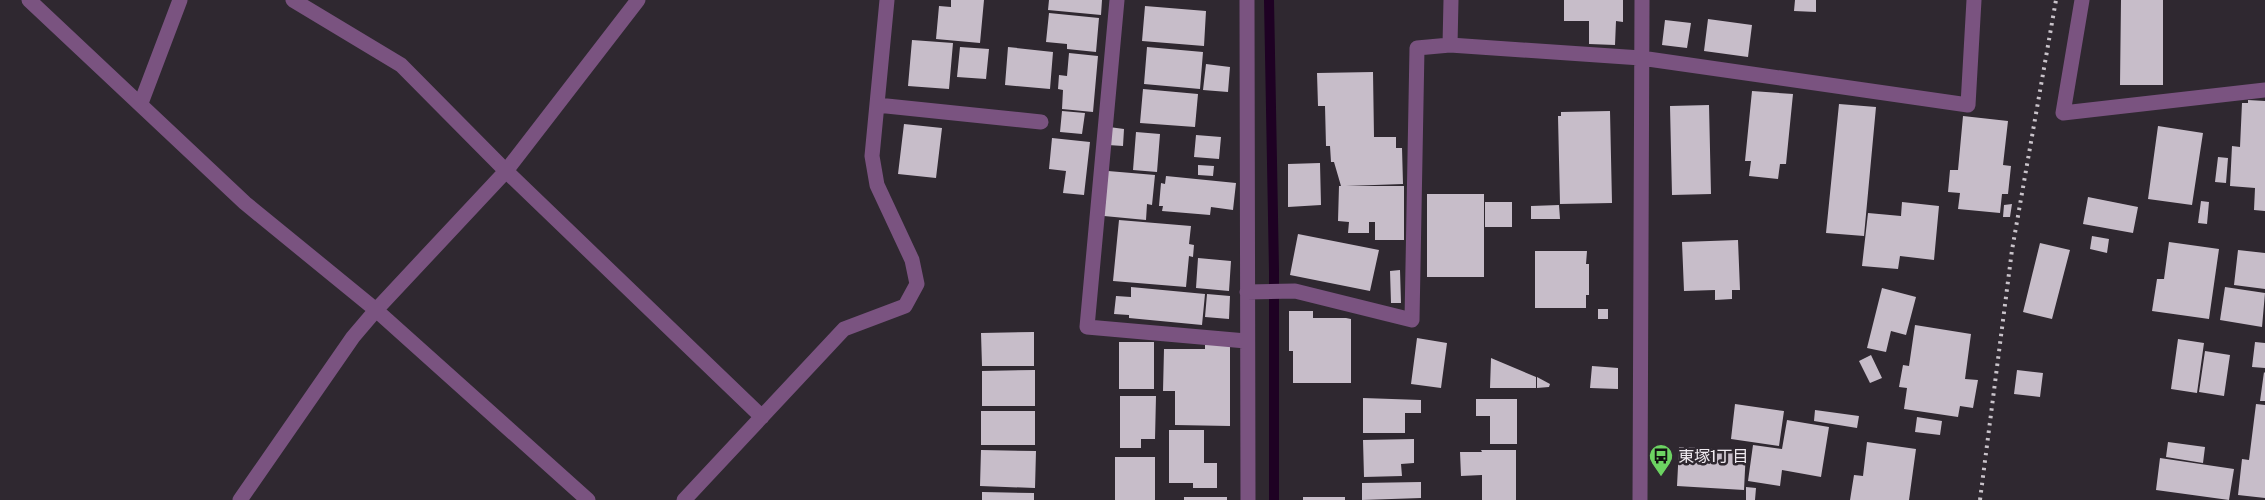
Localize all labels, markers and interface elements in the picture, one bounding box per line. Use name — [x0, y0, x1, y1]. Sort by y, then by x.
bus stop icon: 東塚1丁目 — [1648, 443, 1674, 477]
place label: 東塚1丁目 — [1678, 447, 1749, 466]

